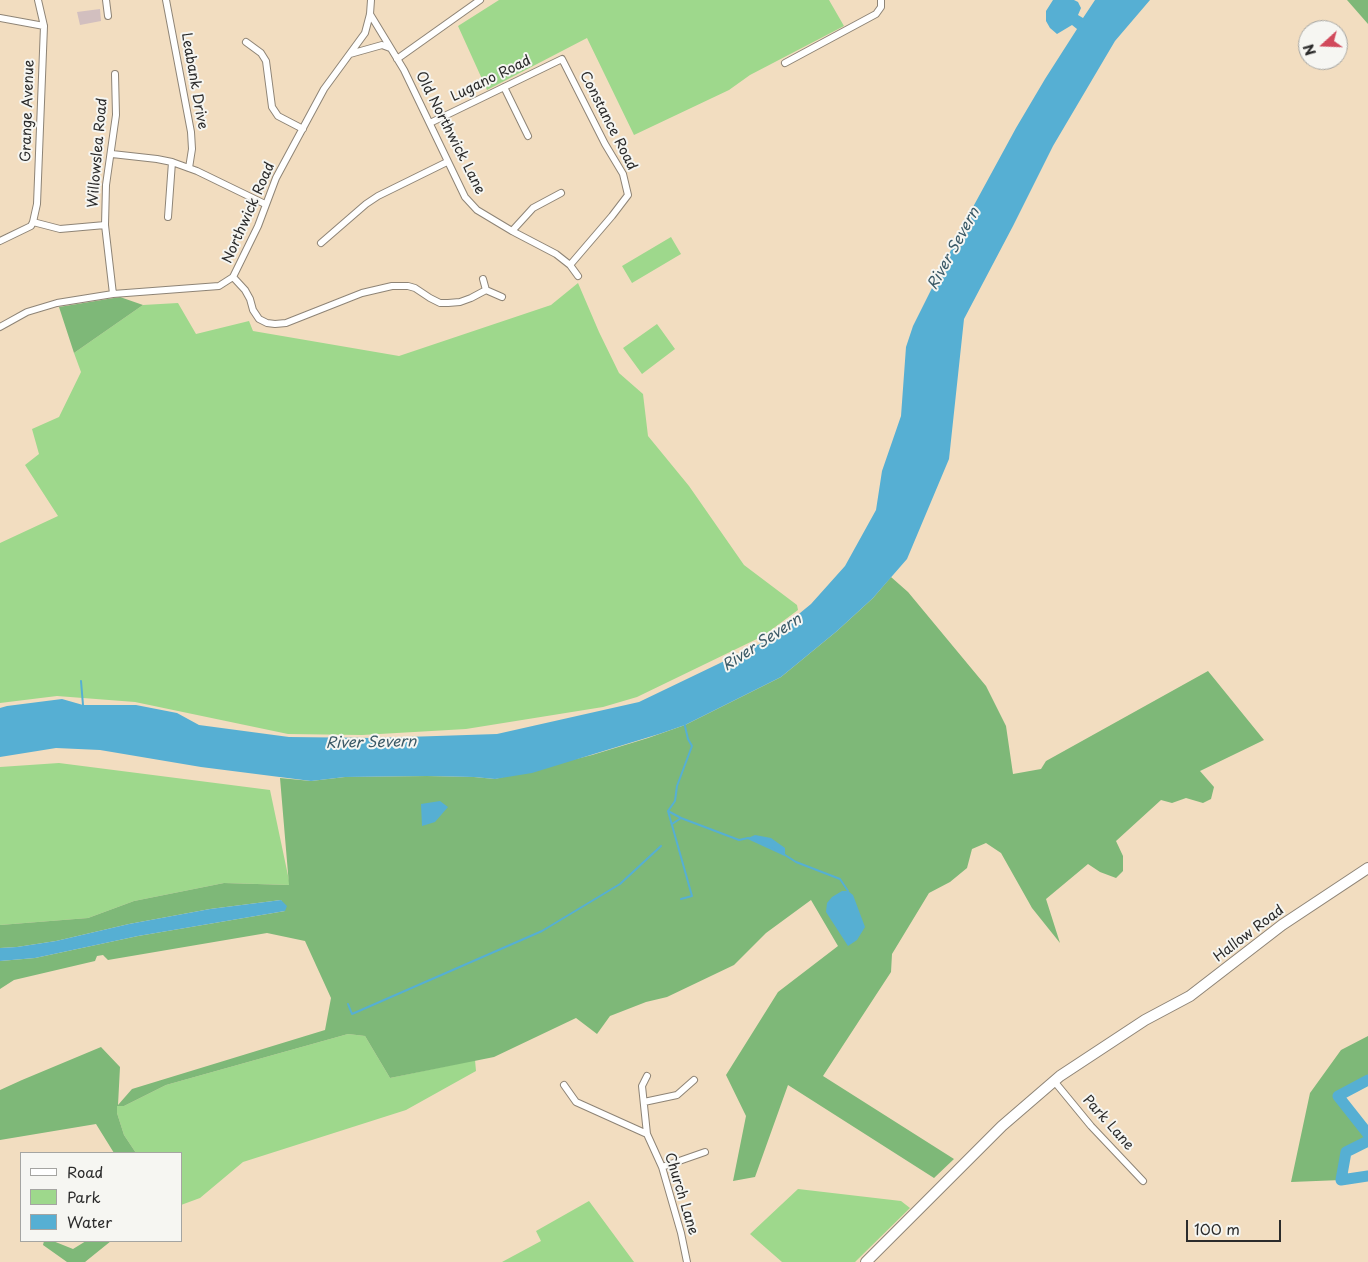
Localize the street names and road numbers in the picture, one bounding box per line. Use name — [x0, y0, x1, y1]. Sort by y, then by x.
street label: Leabank Drive — [177, 31, 211, 131]
street label: Lugano Road — [448, 52, 534, 106]
street label: Grange Avenue — [18, 59, 38, 163]
street label: Old Northwick Lane — [412, 69, 488, 197]
street label: Constance Road — [576, 69, 640, 173]
street label: Willowslea Road — [85, 97, 111, 209]
street label: Northwick Road — [219, 160, 279, 266]
street label: Hallow Road — [1211, 902, 1287, 966]
street label: Park Lane — [1079, 1092, 1137, 1154]
street label: Church Lane — [661, 1151, 701, 1237]

